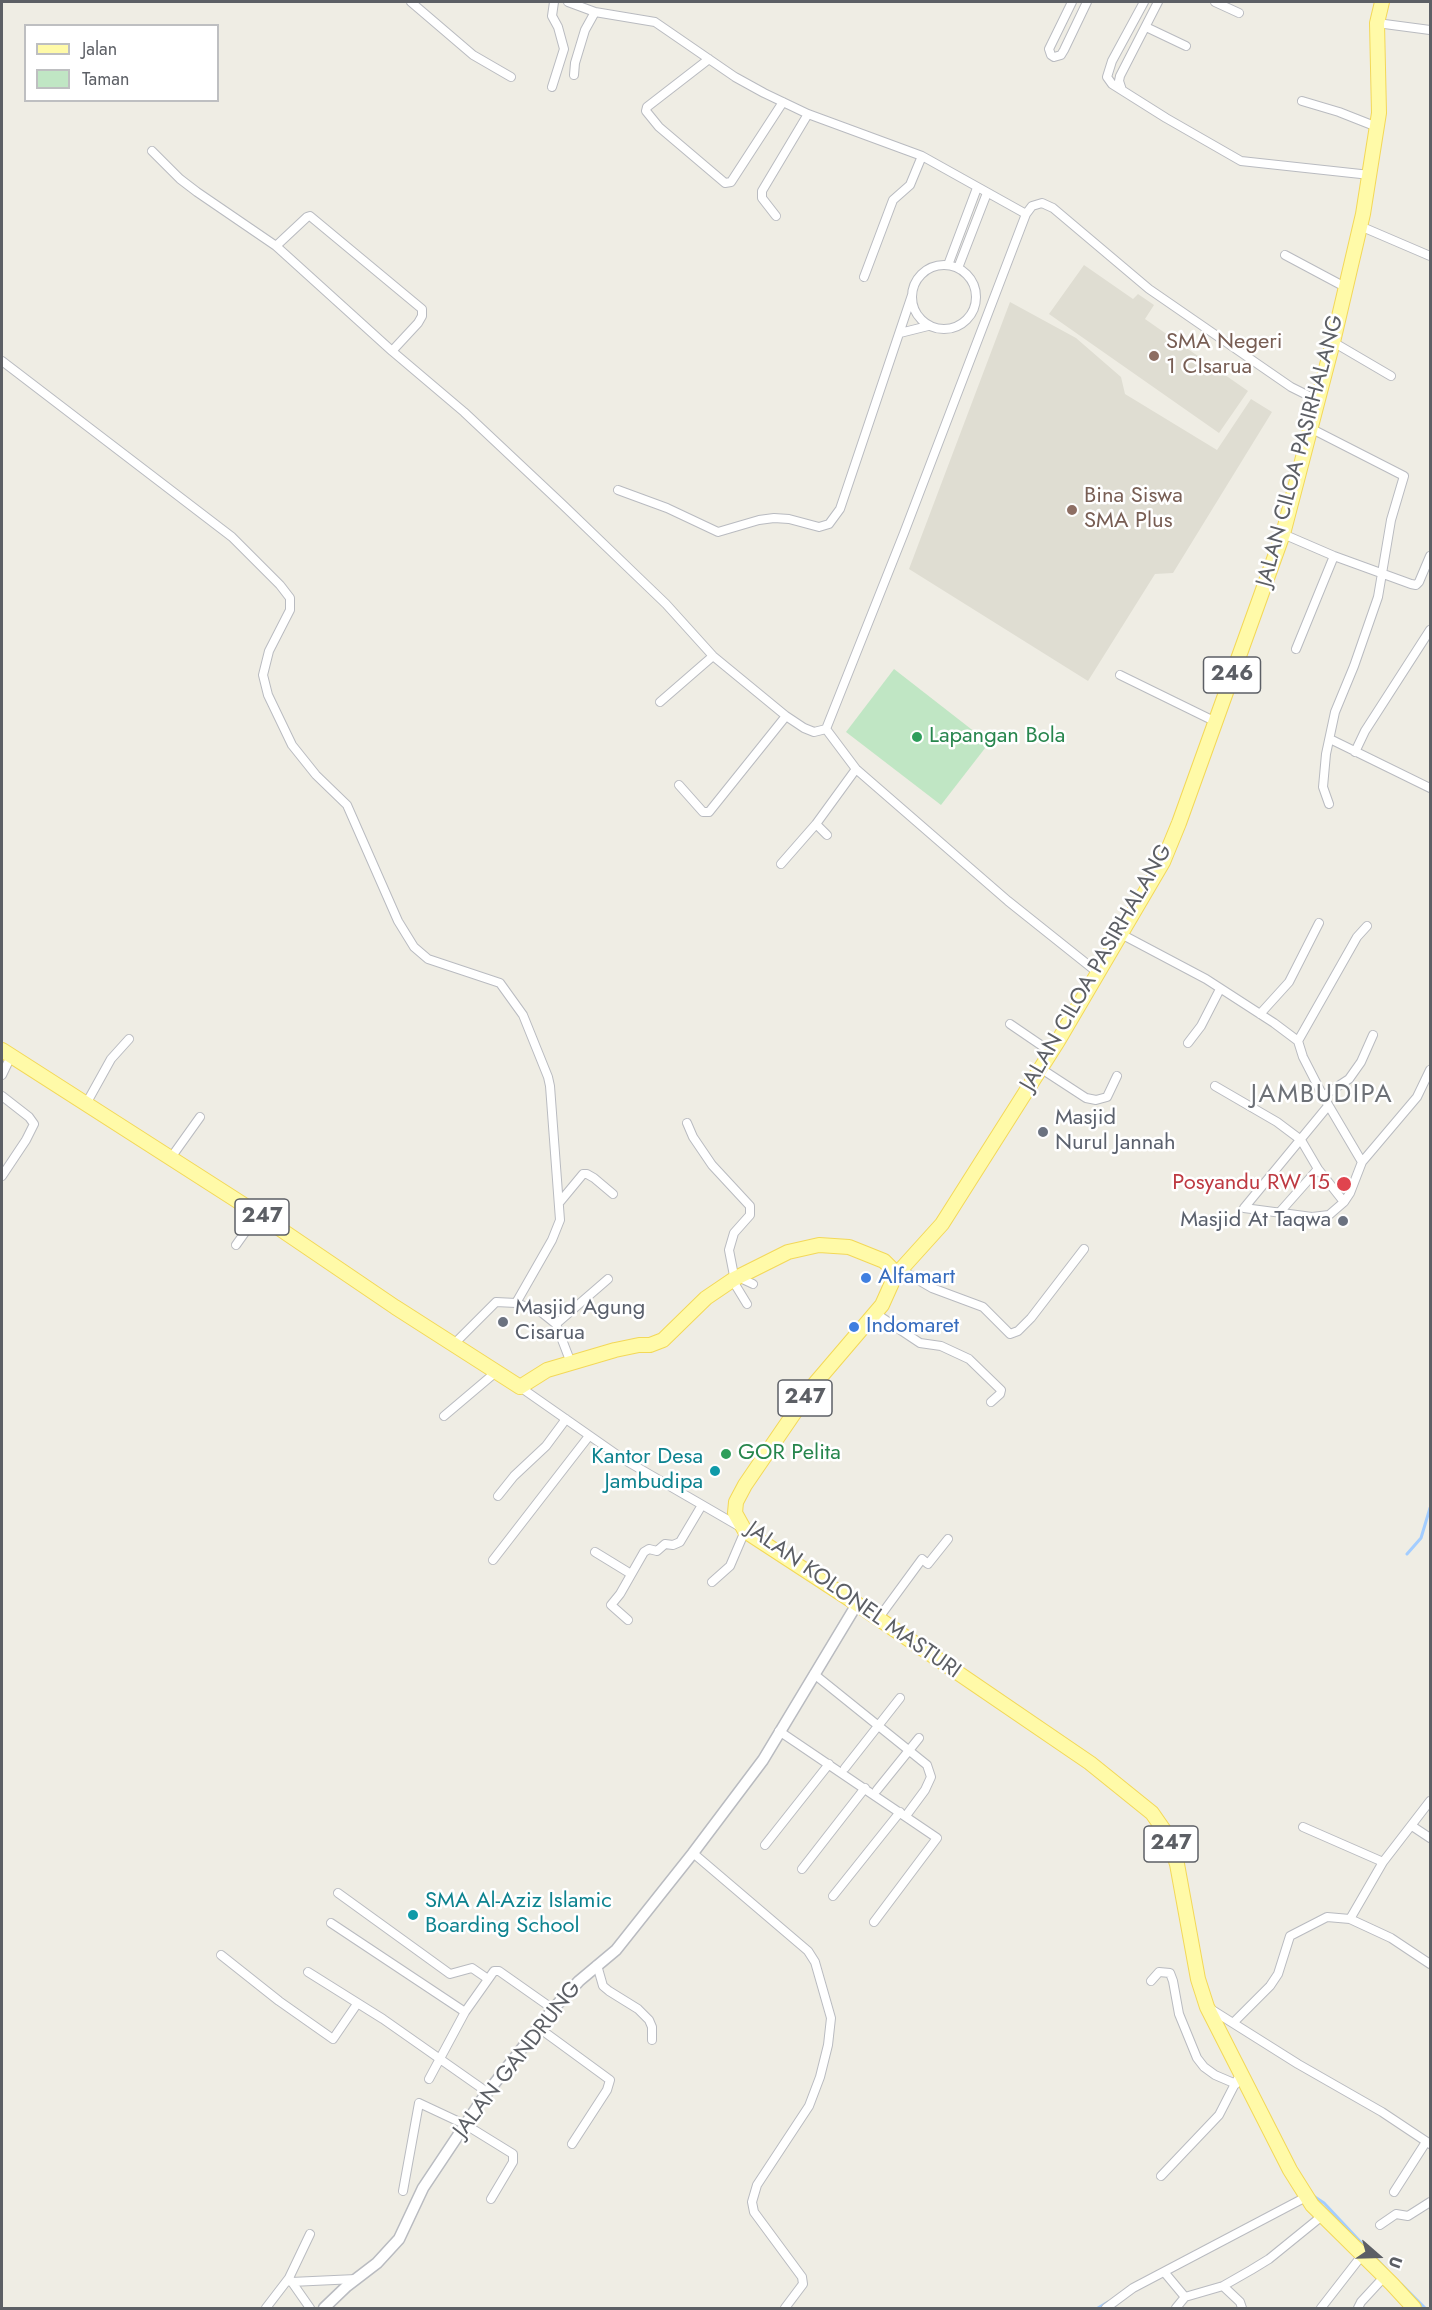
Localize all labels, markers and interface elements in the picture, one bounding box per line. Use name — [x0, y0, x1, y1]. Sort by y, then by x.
legend — [24, 24, 219, 102]
text: Jalan — [82, 36, 117, 62]
text: Taman — [82, 66, 129, 92]
street label: JALAN CILOA PASIRHALANG — [1252, 312, 1350, 590]
place label: SMA Negeri 1 CIsarua — [1166, 330, 1283, 382]
marker: SMA Negeri 1 CIsarua — [1147, 349, 1161, 363]
place label: Bina Siswa SMA Plus — [1084, 484, 1183, 536]
marker: Bina Siswa SMA Plus — [1065, 503, 1079, 517]
road number: 246 — [1204, 657, 1260, 693]
place label: Lapangan Bola — [929, 724, 1065, 750]
marker: Lapangan Bola — [910, 730, 924, 744]
street label: JALAN CILOA PASIRHALANG — [1015, 840, 1179, 1096]
district label: JAMBUDIPA — [1251, 1080, 1393, 1112]
place label: Masjid Nurul Jannah — [1055, 1106, 1175, 1158]
marker: Masjid Nurul Jannah — [1036, 1125, 1050, 1139]
place label: Posyandu RW 15 — [1172, 1171, 1330, 1197]
marker: Posyandu RW 15 — [1335, 1175, 1353, 1193]
road number: 247 — [235, 1199, 289, 1235]
place label: Masjid At Taqwa — [1180, 1208, 1331, 1234]
marker: Masjid At Taqwa — [1336, 1214, 1350, 1228]
place label: Alfamart — [878, 1265, 955, 1291]
marker: Alfamart — [859, 1271, 873, 1285]
place label: Masjid Agung Cisarua — [515, 1296, 645, 1348]
place label: Indomaret — [866, 1314, 959, 1340]
marker: Masjid Agung Cisarua — [496, 1315, 510, 1329]
marker: Indomaret — [847, 1320, 861, 1334]
road number: 247 — [778, 1380, 832, 1416]
place label: GOR Pelita — [738, 1441, 841, 1467]
place label: Kantor Desa Jambudipa — [591, 1445, 703, 1496]
marker: GOR Pelita — [719, 1447, 733, 1461]
marker: Kantor Desa Jambudipa — [708, 1464, 722, 1478]
street label: JALAN KOLONEL MASTURI — [741, 1517, 965, 1685]
road number: 247 — [1144, 1826, 1198, 1862]
place label: SMA Al-Aziz Islamic Boarding School — [425, 1889, 612, 1940]
marker: SMA Al-Aziz Islamic Boarding School — [406, 1908, 420, 1922]
street label: JALAN GANDRUNG — [449, 1976, 587, 2144]
north arrow — [1348, 2226, 1408, 2286]
text: U — [1383, 2253, 1408, 2272]

